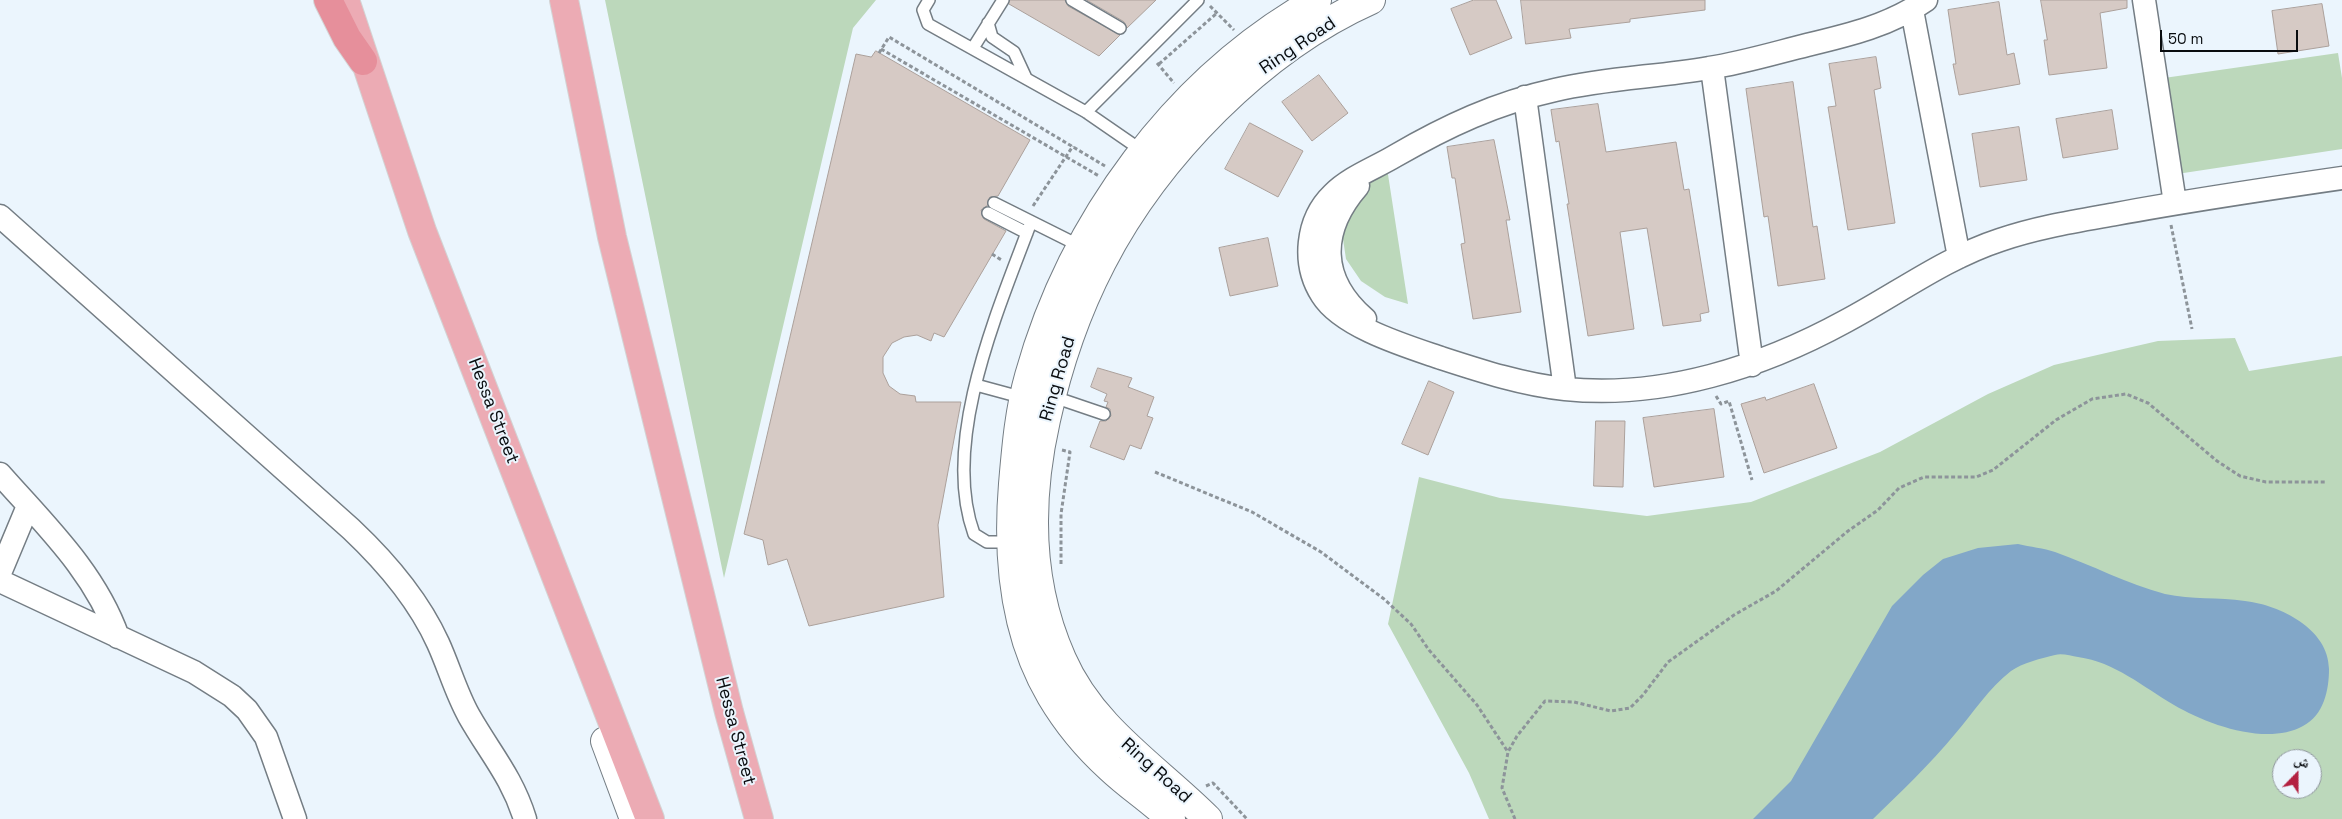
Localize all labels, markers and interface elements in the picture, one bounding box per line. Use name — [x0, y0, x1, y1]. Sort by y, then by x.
street label: Ring Road — [1256, 13, 1340, 79]
scale bar — [2162, 20, 2300, 52]
text: 50 m — [2168, 29, 2203, 48]
street label: Ring Road — [1036, 334, 1080, 424]
street label: Hessa Street — [463, 355, 523, 467]
street label: Hessa Street — [710, 674, 760, 788]
street label: Ring Road — [1116, 734, 1196, 808]
north arrow — [2272, 749, 2322, 799]
text: ش — [2292, 750, 2312, 772]

